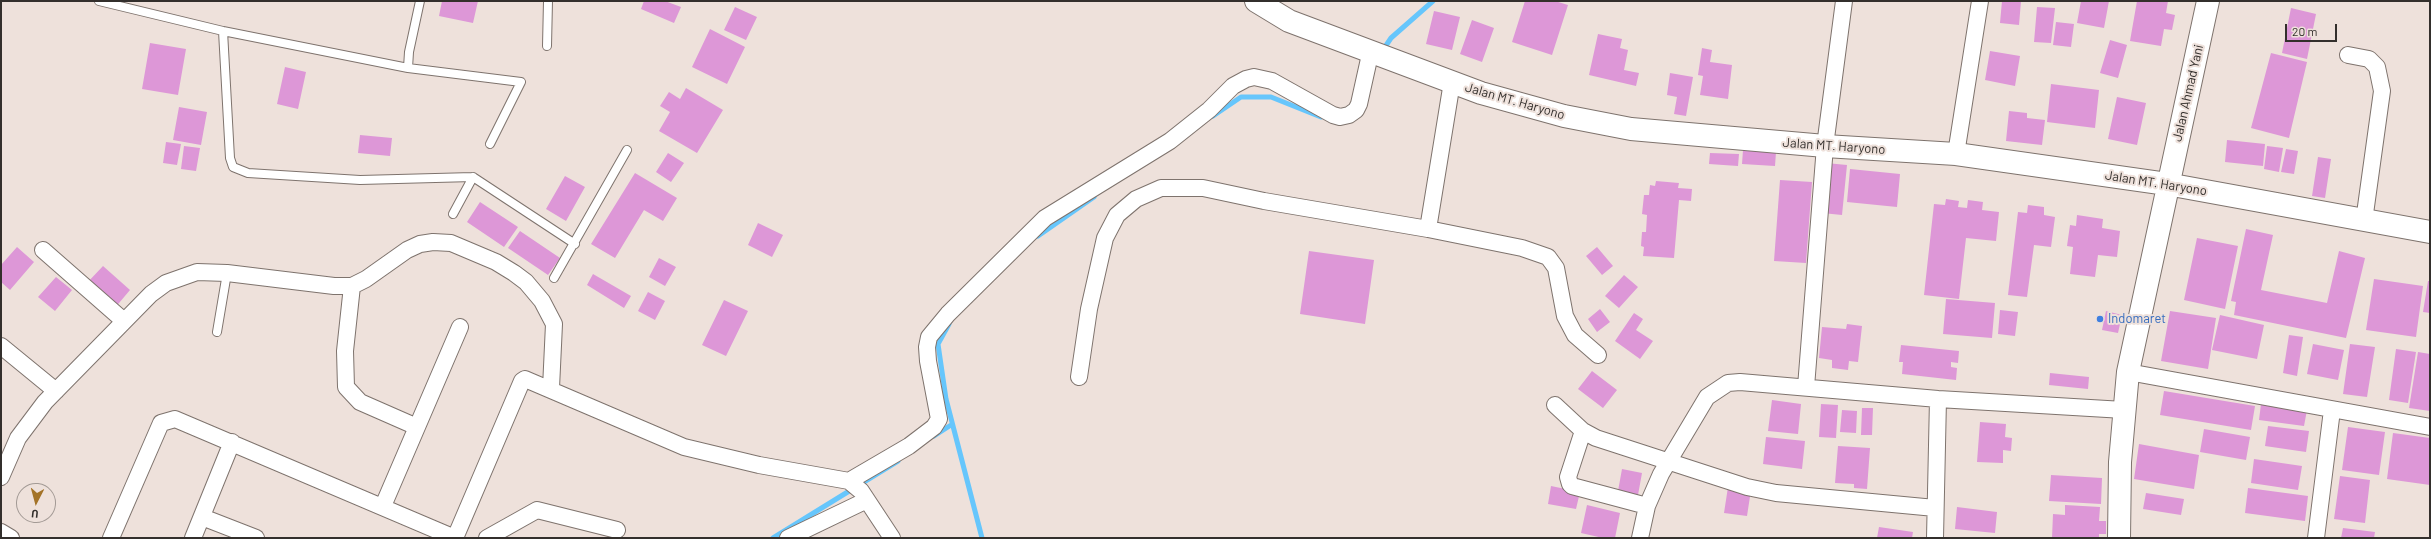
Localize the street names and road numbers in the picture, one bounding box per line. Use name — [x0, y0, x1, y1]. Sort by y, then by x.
street label: Jalan Ahmad Yani — [2169, 43, 2207, 143]
street label: Jalan MT. Haryono — [1463, 79, 1567, 123]
street label: Jalan MT. Haryono — [1782, 135, 1886, 157]
street label: Jalan MT. Haryono — [2104, 167, 2208, 199]

